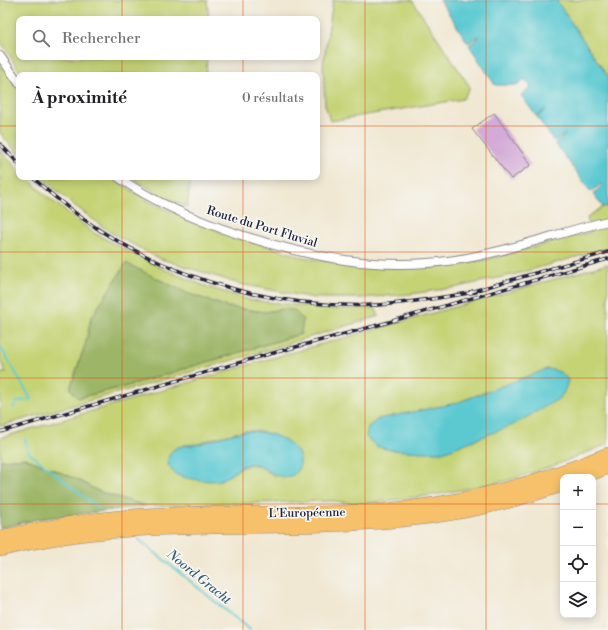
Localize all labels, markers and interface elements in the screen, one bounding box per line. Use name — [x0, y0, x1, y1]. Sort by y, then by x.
search box — [16, 16, 320, 60]
icon: search — [30, 27, 52, 49]
text: Rechercher — [62, 29, 141, 48]
text: À proximité — [32, 87, 127, 109]
text: 0 résultats — [242, 90, 304, 106]
street label: Route du Port Fluvial — [205, 203, 320, 251]
map controls — [560, 474, 596, 618]
button: + — [560, 474, 596, 510]
street label: L'Européenne — [268, 505, 346, 521]
button: − — [560, 510, 596, 546]
water label: Noord Gracht — [163, 546, 235, 608]
button: locate — [560, 546, 596, 582]
button: layers — [560, 582, 596, 618]

